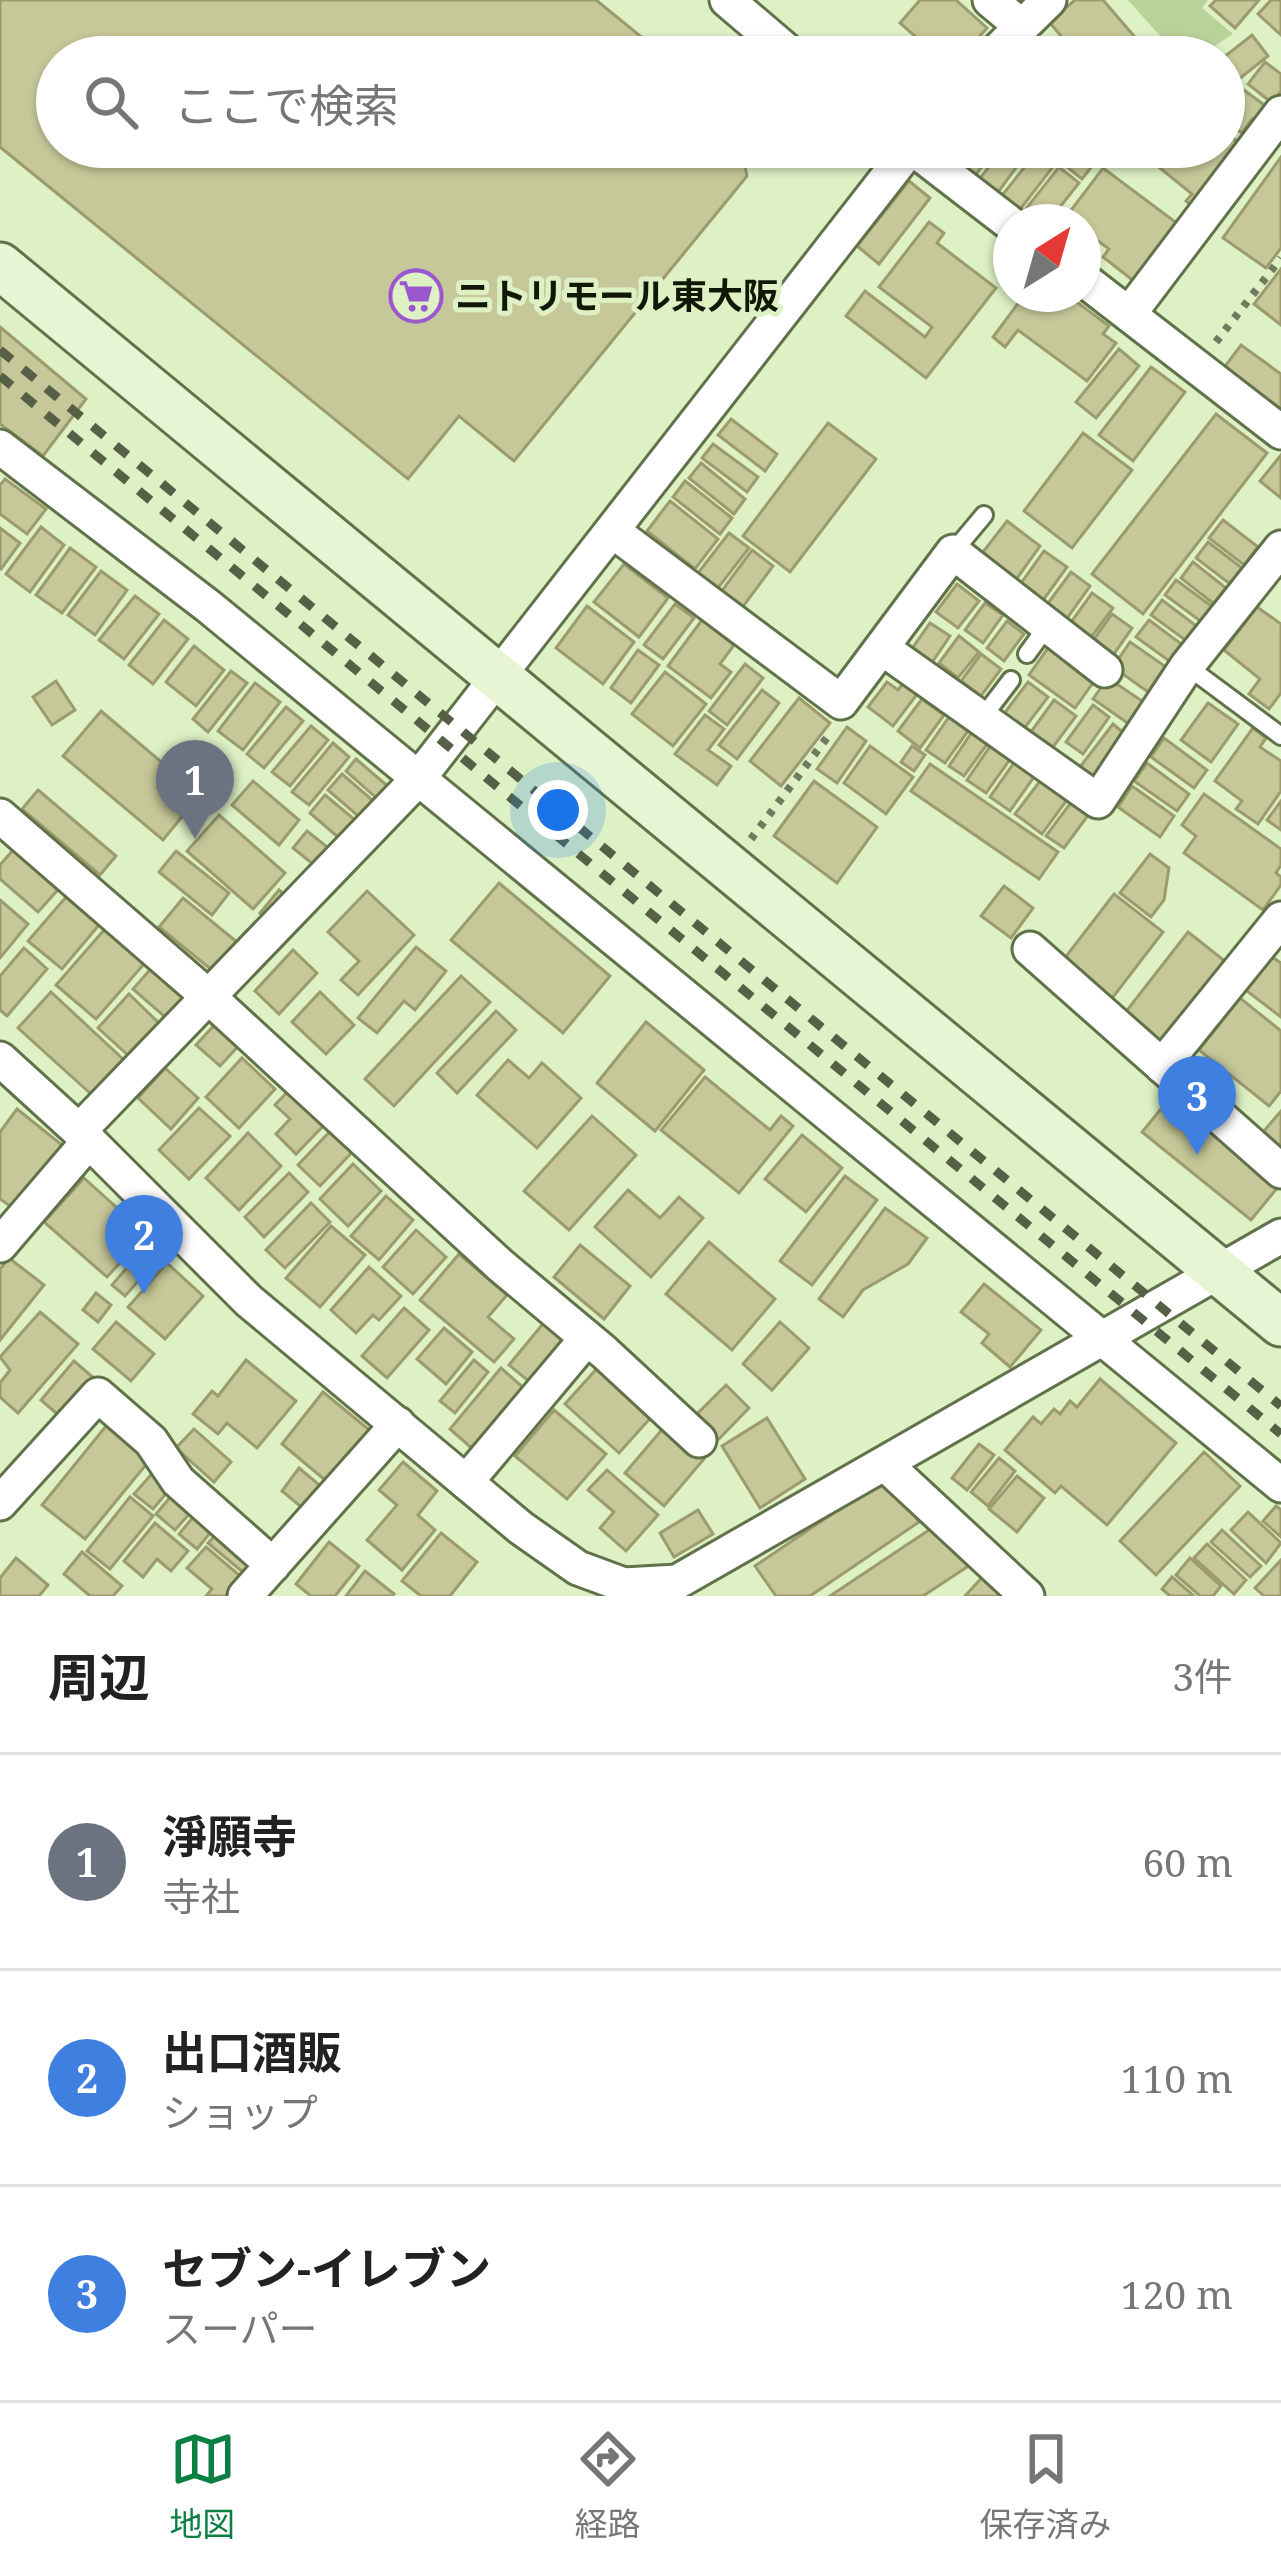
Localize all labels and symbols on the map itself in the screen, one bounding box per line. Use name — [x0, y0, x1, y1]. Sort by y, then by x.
north arrow — [993, 204, 1101, 312]
supermarket icon: ニトリモール東大阪 — [388, 268, 444, 324]
place label: ニトリモール東大阪 — [455, 271, 779, 320]
pin: 1 — [156, 740, 234, 839]
your location — [528, 780, 588, 840]
pin: 3 — [1158, 1056, 1236, 1155]
pin: 2 — [105, 1195, 183, 1294]

